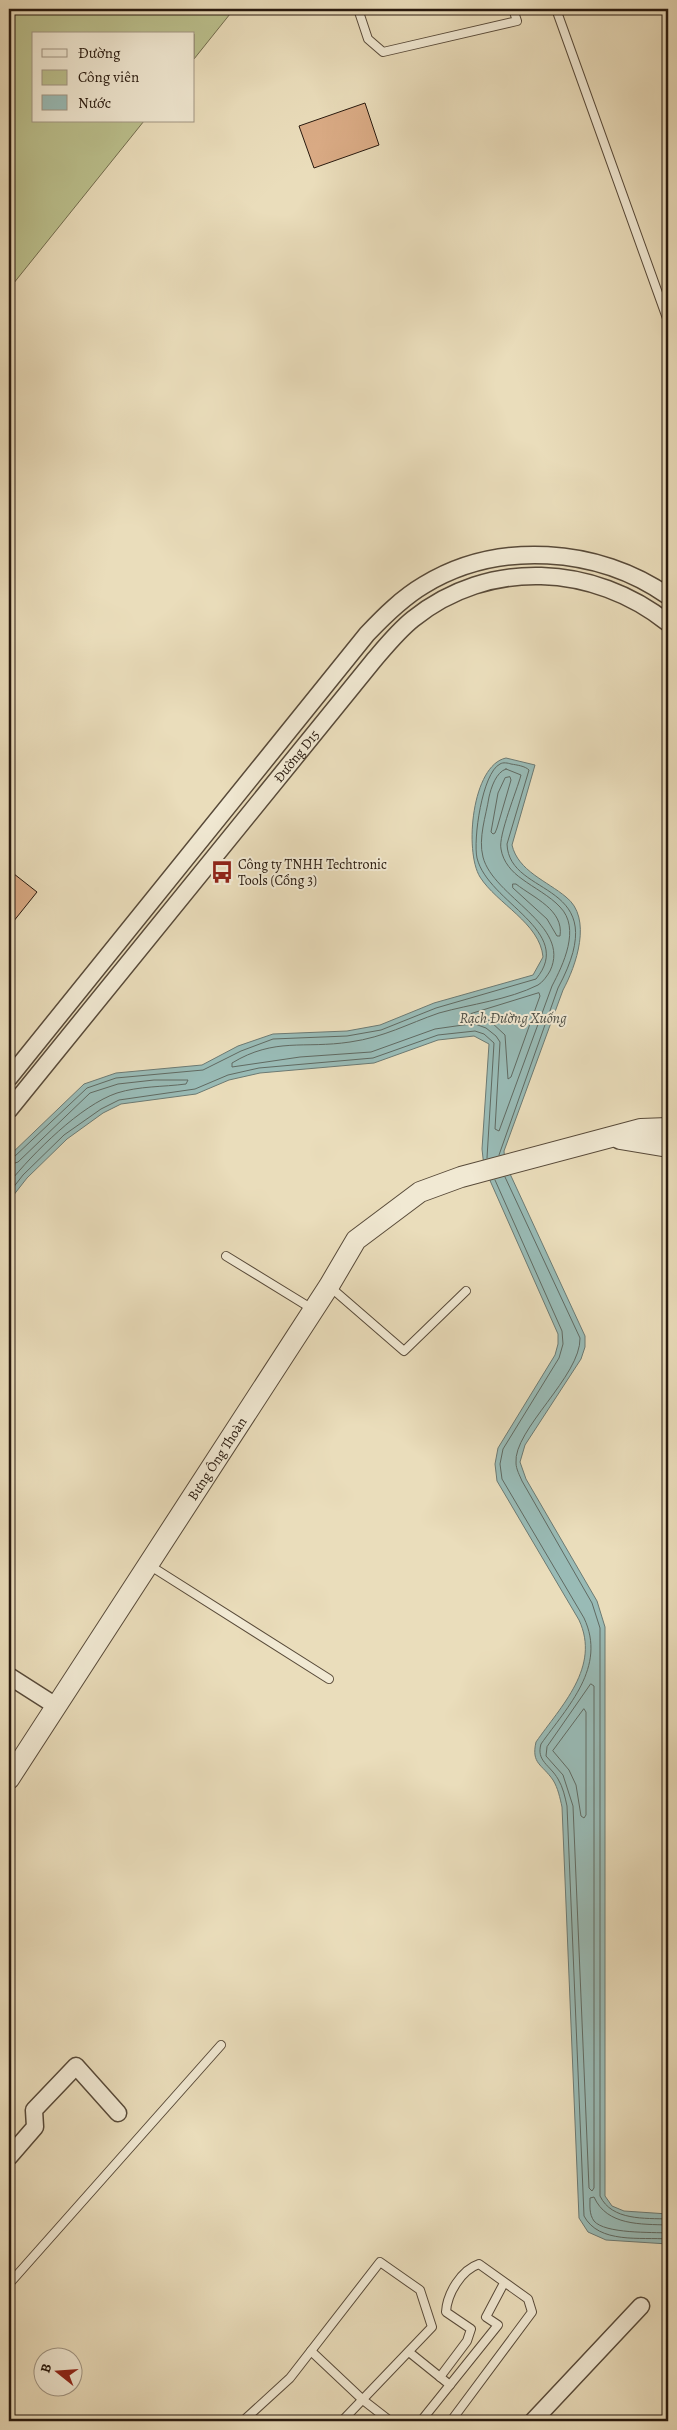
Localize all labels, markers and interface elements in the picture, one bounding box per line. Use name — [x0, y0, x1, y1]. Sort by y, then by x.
legend — [32, 32, 195, 122]
text: Đường — [78, 43, 121, 63]
text: Công viên — [78, 67, 139, 87]
text: Nước — [78, 93, 111, 113]
street label: Đường D15 — [269, 726, 324, 787]
place label: Công ty TNHH Techtronic Tools (Cổng 3) — [238, 855, 387, 890]
bus stop icon: Công ty TNHH Techtronic Tools (Cổng 3) — [209, 859, 235, 885]
water label: Rạch Đường Xuống — [459, 1008, 567, 1028]
street label: Bưng Ông Thoàn — [183, 1413, 252, 1504]
north arrow — [32, 2348, 82, 2398]
text: B — [36, 2361, 56, 2375]

